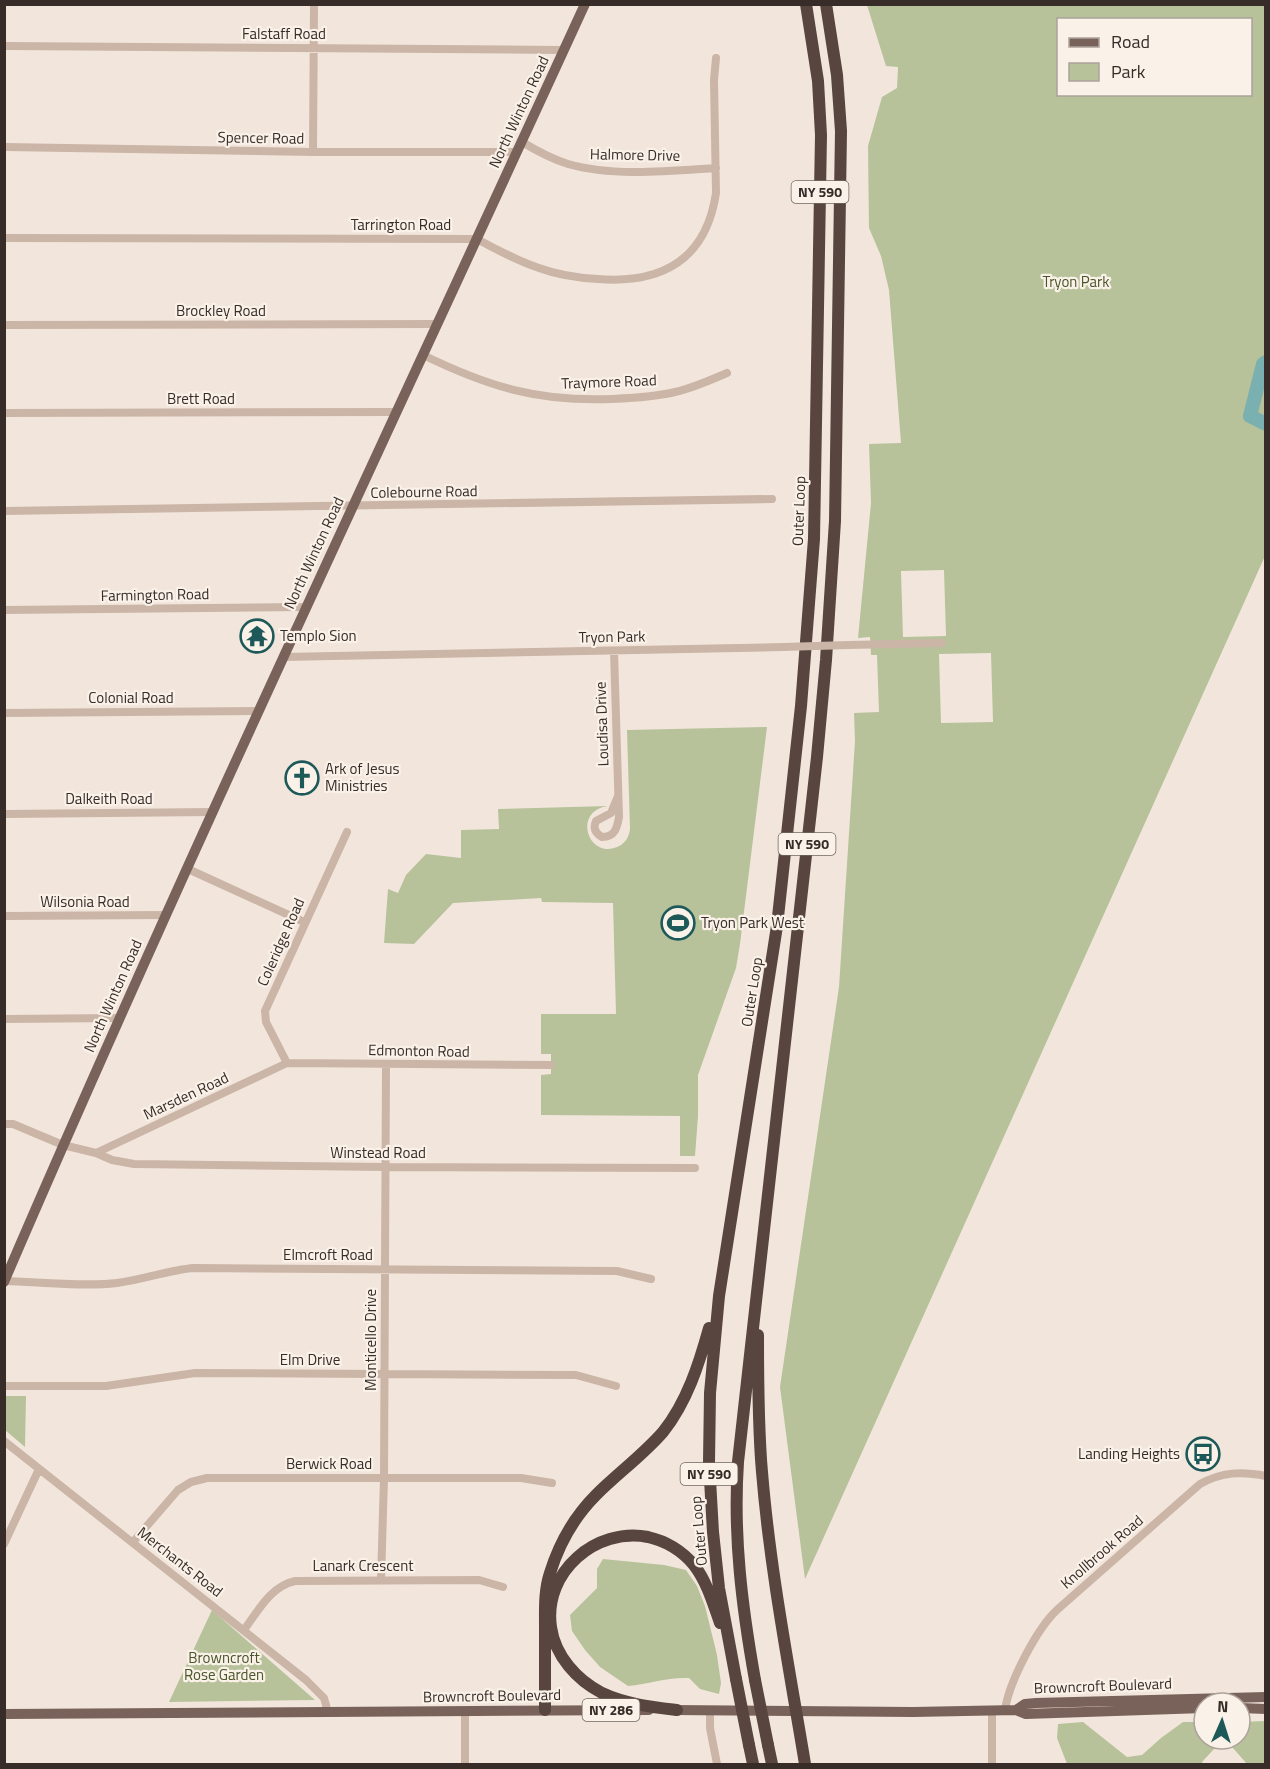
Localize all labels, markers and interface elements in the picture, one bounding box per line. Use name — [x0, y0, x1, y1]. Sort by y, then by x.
legend — [1057, 18, 1252, 96]
street label: Falstaff Road — [242, 22, 326, 45]
text: Road — [1111, 28, 1150, 55]
street label: North Winton Road — [482, 52, 555, 172]
text: Park — [1111, 58, 1146, 85]
street label: Spencer Road — [217, 125, 305, 150]
street label: Halmore Drive — [590, 142, 680, 167]
road number: NY 590 — [792, 181, 848, 203]
street label: Tarrington Road — [351, 213, 451, 236]
park label: Tryon Park — [1043, 270, 1109, 293]
street label: Brockley Road — [176, 299, 266, 322]
street label: Traymore Road — [561, 368, 657, 395]
street label: Brett Road — [167, 387, 235, 410]
street label: Outer Loop — [786, 475, 811, 546]
street label: Colebourne Road — [370, 479, 478, 504]
street label: North Winton Road — [277, 493, 350, 613]
street label: Farmington Road — [100, 582, 210, 607]
temple icon: Templo Sion — [239, 618, 275, 654]
place label: Templo Sion — [280, 624, 357, 647]
street label: Tryon Park — [578, 624, 646, 649]
street label: Loudisa Drive — [589, 681, 614, 767]
street label: Colonial Road — [88, 686, 174, 709]
place label: Ark of Jesus Ministries — [325, 757, 400, 797]
church icon: Ark of Jesus Ministries — [284, 760, 320, 796]
street label: Dalkeith Road — [65, 787, 153, 810]
road number: NY 590 — [778, 833, 836, 855]
street label: Wilsonia Road — [40, 890, 130, 913]
street label: Coleridge Road — [251, 894, 310, 990]
sports icon: Tryon Park West — [660, 905, 696, 941]
place label: Tryon Park West — [701, 911, 805, 934]
street label: North Winton Road — [77, 936, 148, 1056]
street label: Outer Loop — [735, 955, 768, 1028]
street label: Edmonton Road — [368, 1038, 470, 1063]
street label: Marsden Road — [139, 1066, 232, 1125]
street label: Winstead Road — [330, 1141, 426, 1164]
street label: Elmcroft Road — [283, 1243, 373, 1266]
street label: Monticello Drive — [359, 1289, 382, 1391]
street label: Elm Drive — [280, 1348, 340, 1371]
bus stop icon: Landing Heights — [1185, 1436, 1221, 1472]
place label: Landing Heights — [1078, 1442, 1180, 1465]
street label: Berwick Road — [286, 1452, 372, 1475]
road number: NY 590 — [680, 1463, 738, 1485]
street label: Outer Loop — [684, 1495, 713, 1567]
street label: Knollbrook Road — [1055, 1509, 1148, 1594]
street label: Merchants Road — [133, 1521, 228, 1602]
street label: Lanark Crescent — [313, 1554, 414, 1577]
park label: Browncroft Rose Garden — [184, 1646, 264, 1686]
street label: Browncroft Boulevard — [1034, 1672, 1172, 1699]
street label: Browncroft Boulevard — [423, 1683, 561, 1708]
north arrow — [1192, 1691, 1252, 1751]
text: N — [1217, 1694, 1229, 1718]
road number: NY 286 — [582, 1699, 640, 1721]

